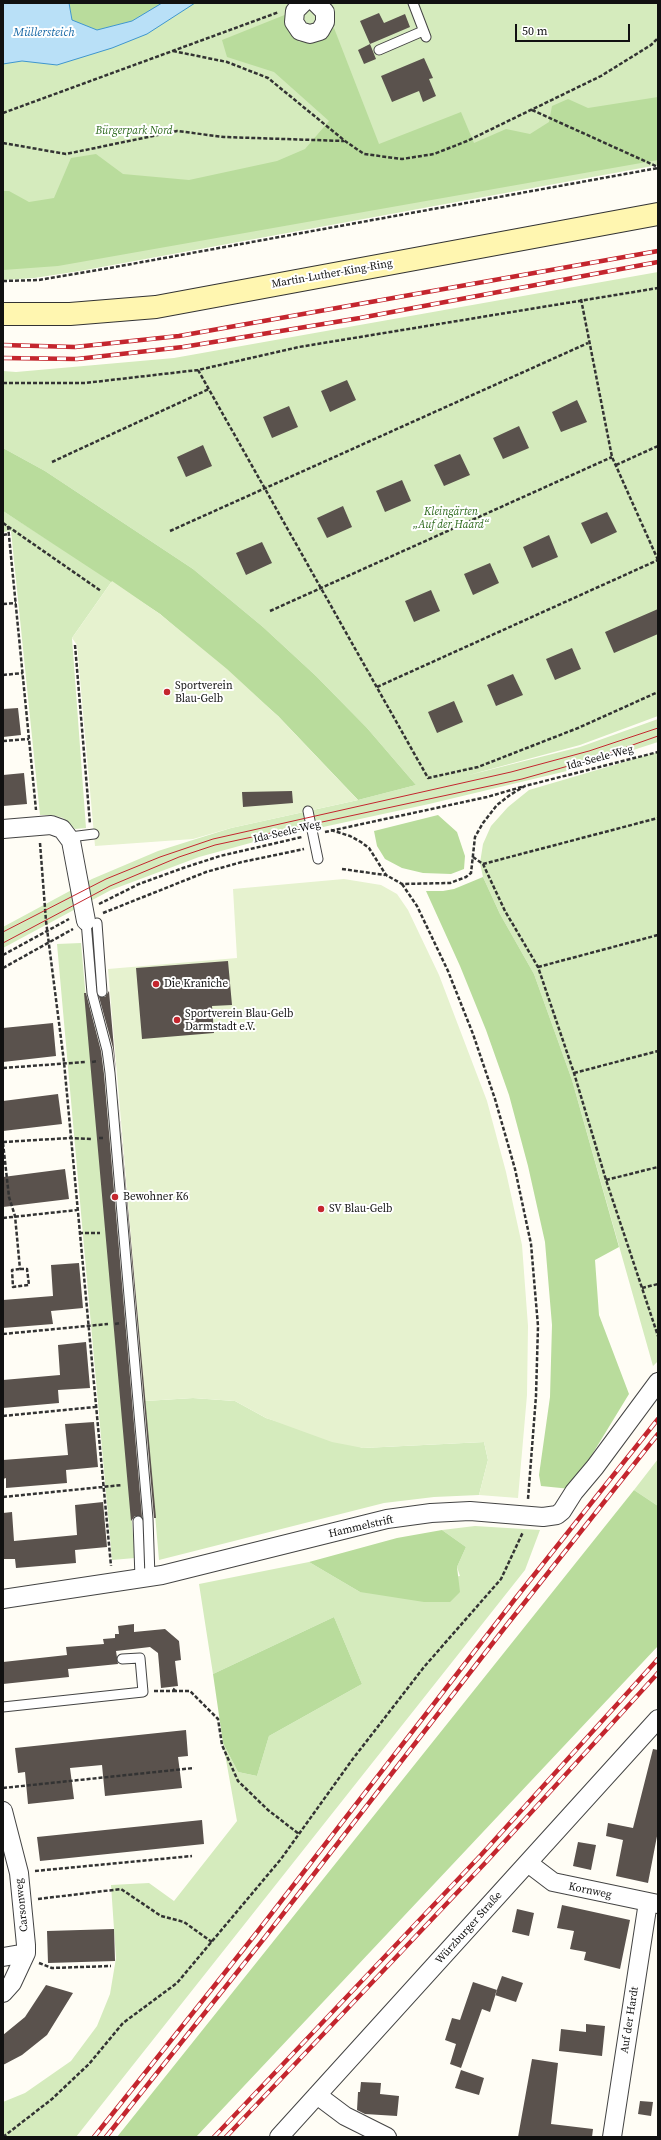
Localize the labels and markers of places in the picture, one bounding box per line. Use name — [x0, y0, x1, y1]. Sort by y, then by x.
place label: Sportverein Blau-Gelb — [175, 679, 233, 705]
marker: Sportverein Blau-Gelb — [162, 687, 172, 697]
place label: Die Kraniche — [164, 977, 228, 991]
marker: Die Kraniche — [151, 979, 161, 989]
place label: Sportverein Blau-Gelb Darmstadt e.V. — [185, 1007, 293, 1033]
marker: Sportverein Blau-Gelb Darmstadt e.V. — [172, 1015, 182, 1025]
place label: Bewohner K6 — [123, 1190, 188, 1204]
marker: Bewohner K6 — [110, 1192, 120, 1202]
place label: SV Blau-Gelb — [329, 1202, 392, 1216]
marker: SV Blau-Gelb — [316, 1204, 326, 1214]

